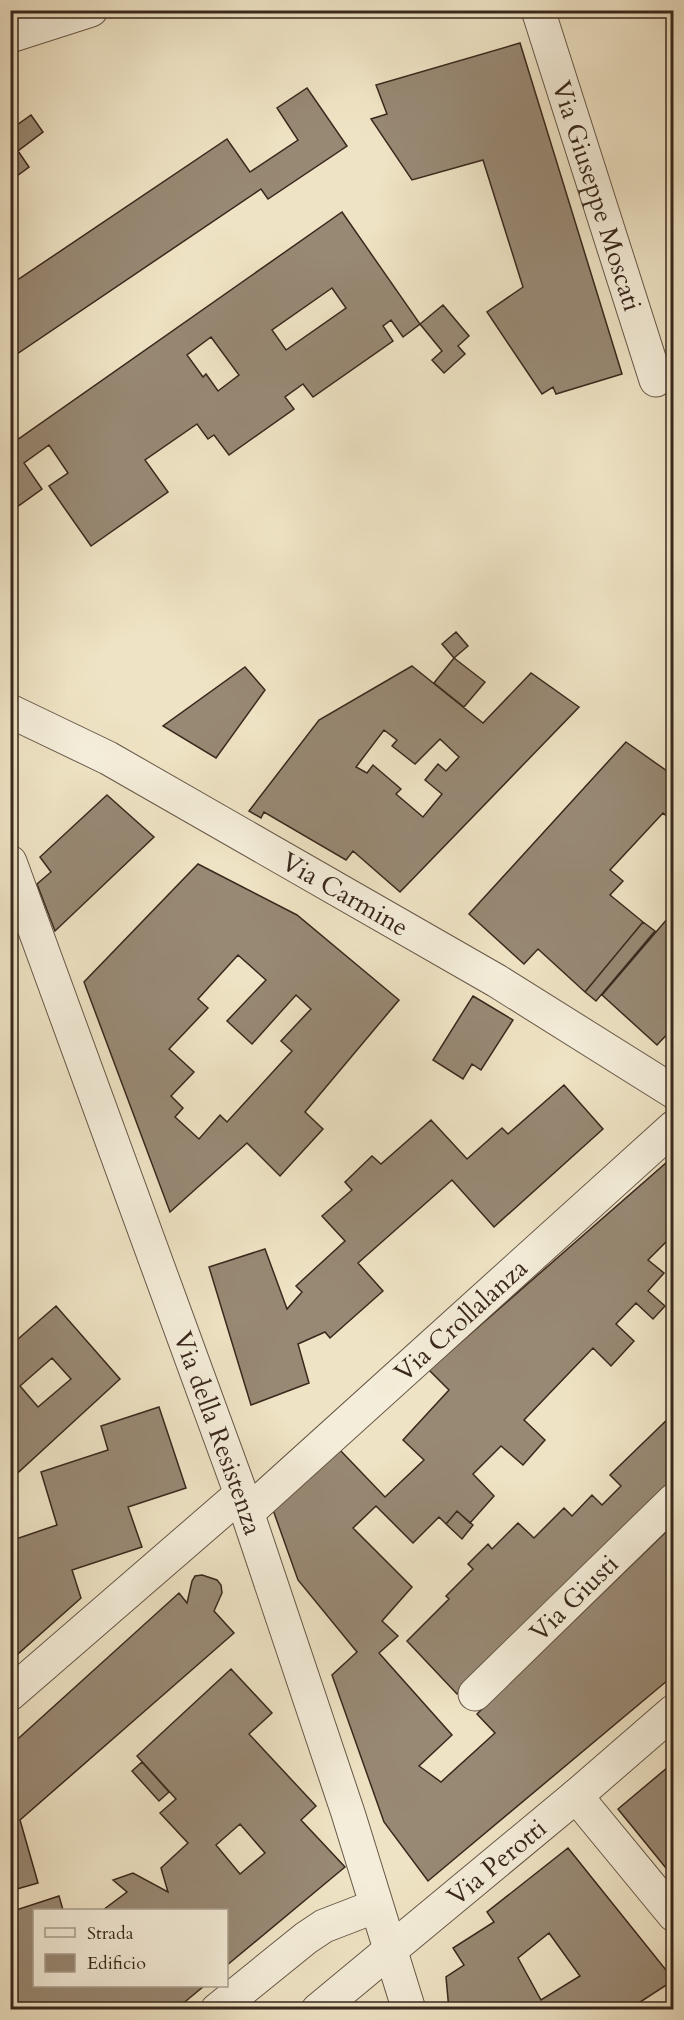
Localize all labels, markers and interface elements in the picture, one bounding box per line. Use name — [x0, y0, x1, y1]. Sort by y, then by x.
street label: Via Giuseppe Moscati — [544, 76, 650, 315]
street label: Via Carmine — [275, 844, 415, 945]
street label: Via Crollalanza — [387, 1251, 535, 1390]
street label: Via della Resistenza — [165, 1327, 271, 1540]
street label: Via Giusti — [522, 1547, 626, 1649]
street label: Via Perotti — [440, 1811, 554, 1914]
legend — [33, 1909, 228, 1987]
text: Strada — [87, 1921, 134, 1946]
text: Edificio — [87, 1951, 146, 1976]

